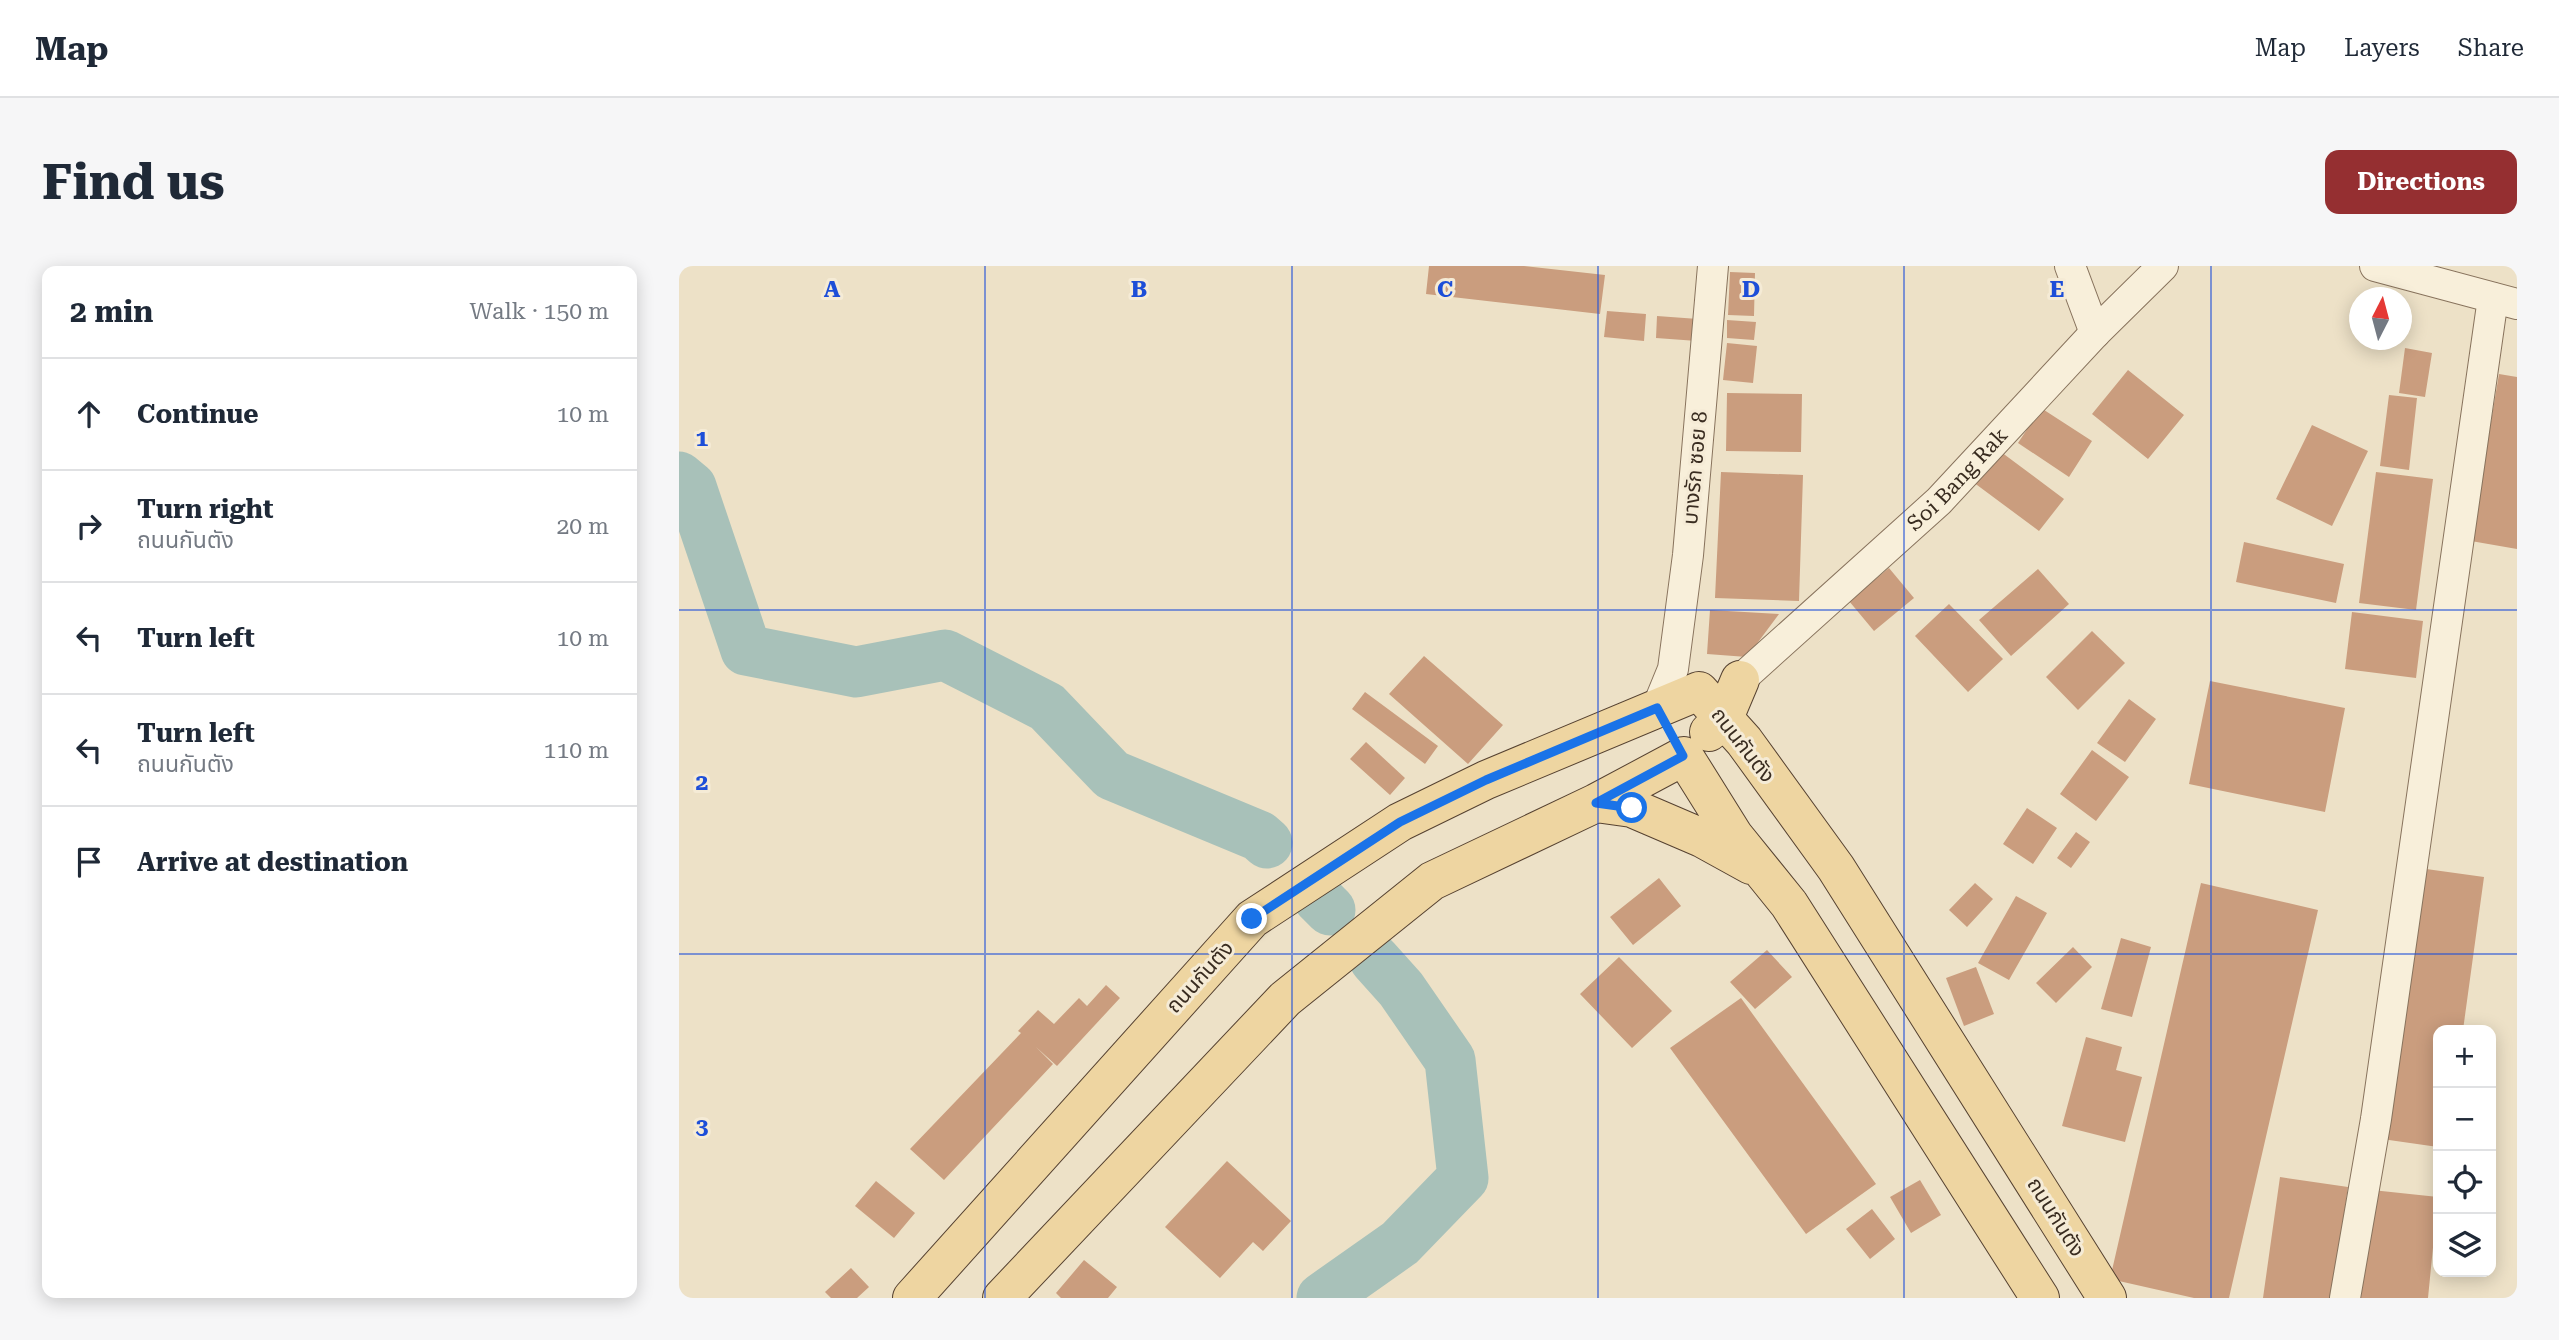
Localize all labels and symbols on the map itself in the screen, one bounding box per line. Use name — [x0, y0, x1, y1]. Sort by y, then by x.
text: A — [824, 276, 841, 303]
text: B — [1131, 276, 1147, 303]
text: C — [1437, 276, 1453, 303]
text: D — [1742, 276, 1760, 303]
text: E — [2050, 276, 2064, 303]
north arrow — [2349, 287, 2412, 350]
street label: บางรัก ซอย 8 — [1678, 410, 1712, 526]
street label: Soi Bang Rak — [1902, 423, 2013, 536]
text: 1 — [696, 425, 709, 452]
street label: ถนนกันตัง — [1706, 703, 1780, 787]
text: 2 — [696, 769, 708, 796]
route start — [1616, 792, 1647, 823]
route end — [1236, 903, 1267, 934]
street label: ถนนกันตัง — [1161, 936, 1239, 1018]
text: 3 — [696, 1113, 709, 1140]
street label: ถนนกันตัง — [2022, 1173, 2090, 1261]

